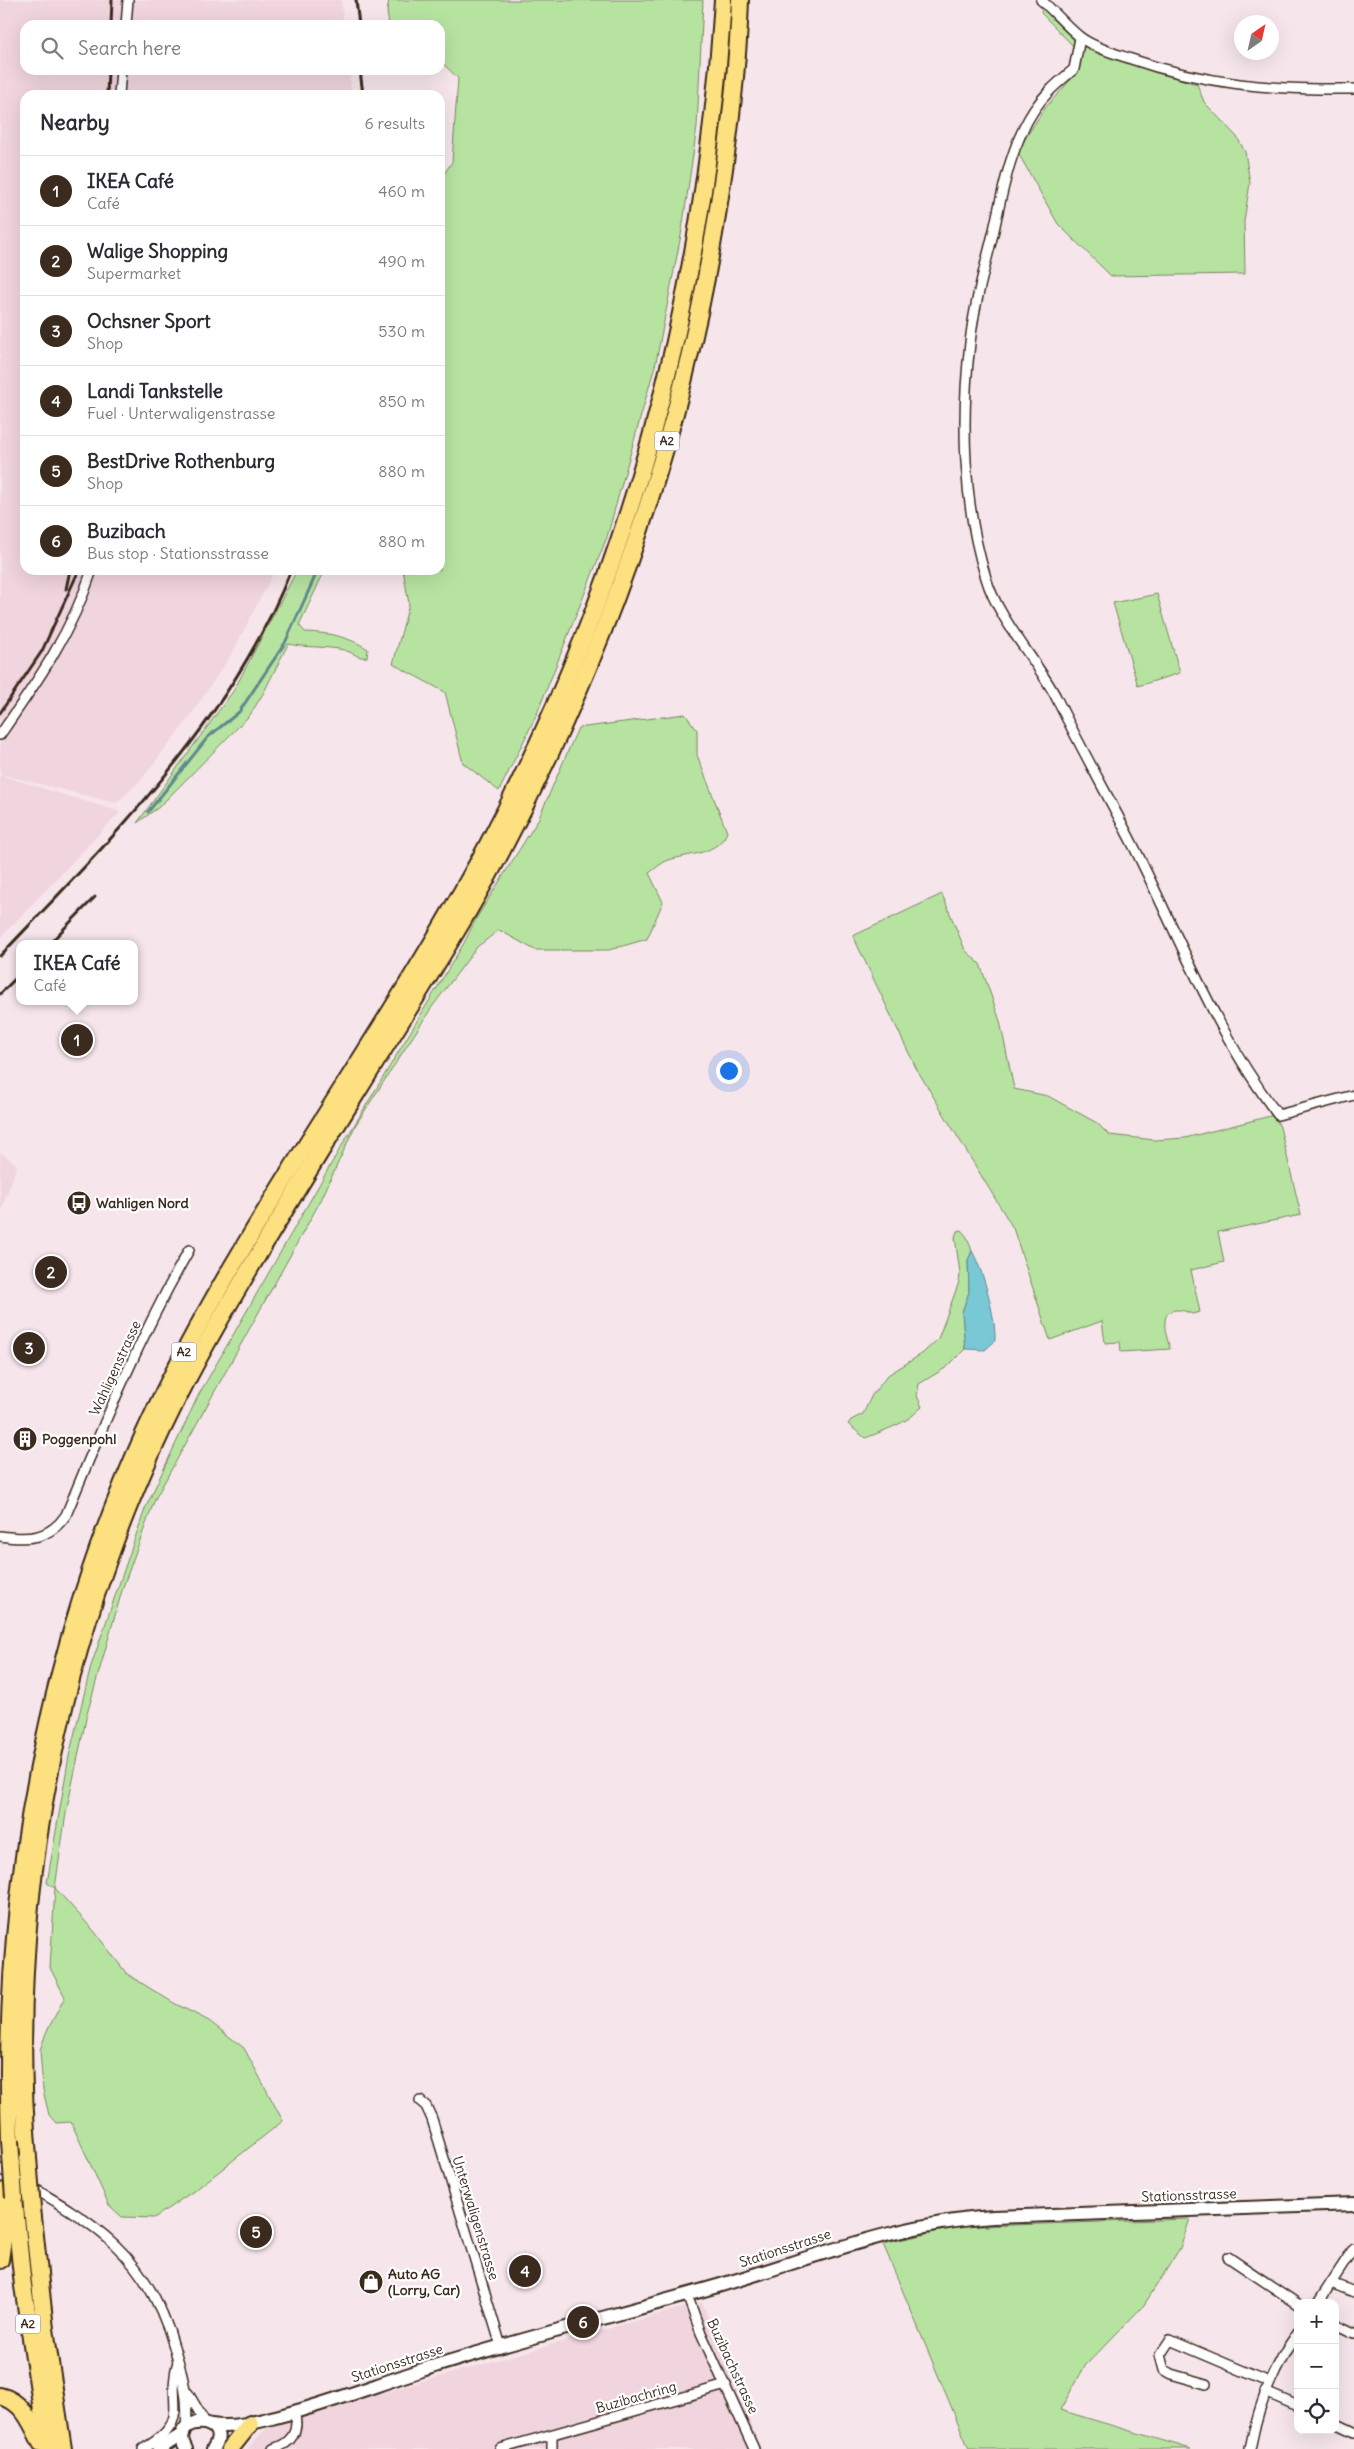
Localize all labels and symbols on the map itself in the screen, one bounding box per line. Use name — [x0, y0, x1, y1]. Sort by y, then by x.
north arrow — [1234, 15, 1279, 60]
road number: A2 — [654, 432, 680, 451]
pin: 1 — [61, 1021, 93, 1059]
your location — [716, 1058, 742, 1084]
bus stop icon: Wahligen Nord — [66, 1190, 92, 1216]
place label: Wahligen Nord — [96, 1194, 189, 1212]
pin: 2 — [35, 1253, 67, 1291]
street label: Wahligenstrasse — [85, 1318, 145, 1418]
pin: 3 — [13, 1329, 45, 1367]
road number: A2 — [172, 1342, 196, 1361]
building icon: Poggenpohl — [12, 1426, 38, 1452]
place label: Poggenpohl — [42, 1430, 116, 1448]
street label: Unterwaligenstrasse — [449, 2154, 503, 2282]
street label: Stationsstrasse — [1141, 2184, 1237, 2206]
pin: 5 — [240, 2213, 272, 2251]
street label: Stationsstrasse — [737, 2225, 833, 2271]
pin: 4 — [509, 2252, 541, 2290]
place label: Auto AG (Lorry, Car) — [388, 2265, 460, 2299]
shop icon: Auto AG (Lorry, Car) — [358, 2269, 384, 2295]
pin: 6 — [567, 2303, 599, 2341]
road number: A2 — [15, 2314, 40, 2334]
street label: Buzibachstrasse — [703, 2316, 763, 2416]
street label: Stationsstrasse — [349, 2340, 445, 2386]
street label: Buzibachring — [594, 2377, 678, 2417]

